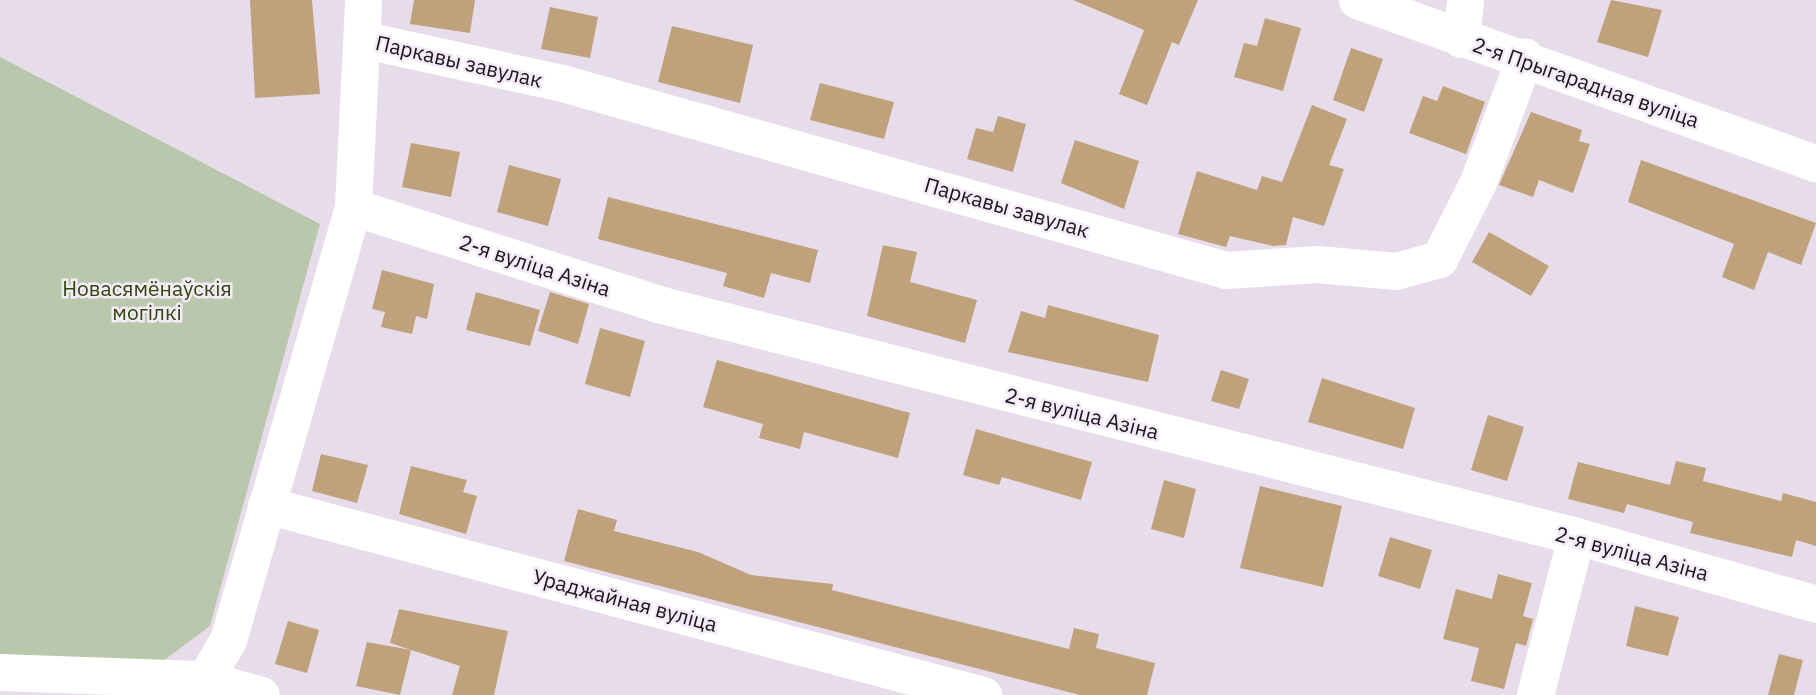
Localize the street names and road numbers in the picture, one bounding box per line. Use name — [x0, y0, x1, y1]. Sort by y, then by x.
street label: Паркавы завулак — [373, 30, 545, 92]
street label: 2-я Прыгарадная вуліца — [1469, 31, 1703, 133]
street label: Паркавы завулак — [922, 171, 1092, 243]
street label: 2-я вуліца Азіна — [456, 229, 614, 301]
street label: 2-я вуліца Азіна — [1003, 382, 1161, 444]
street label: 2-я вуліца Азіна — [1553, 520, 1711, 586]
street label: Ураджайная вуліца — [530, 563, 720, 637]

